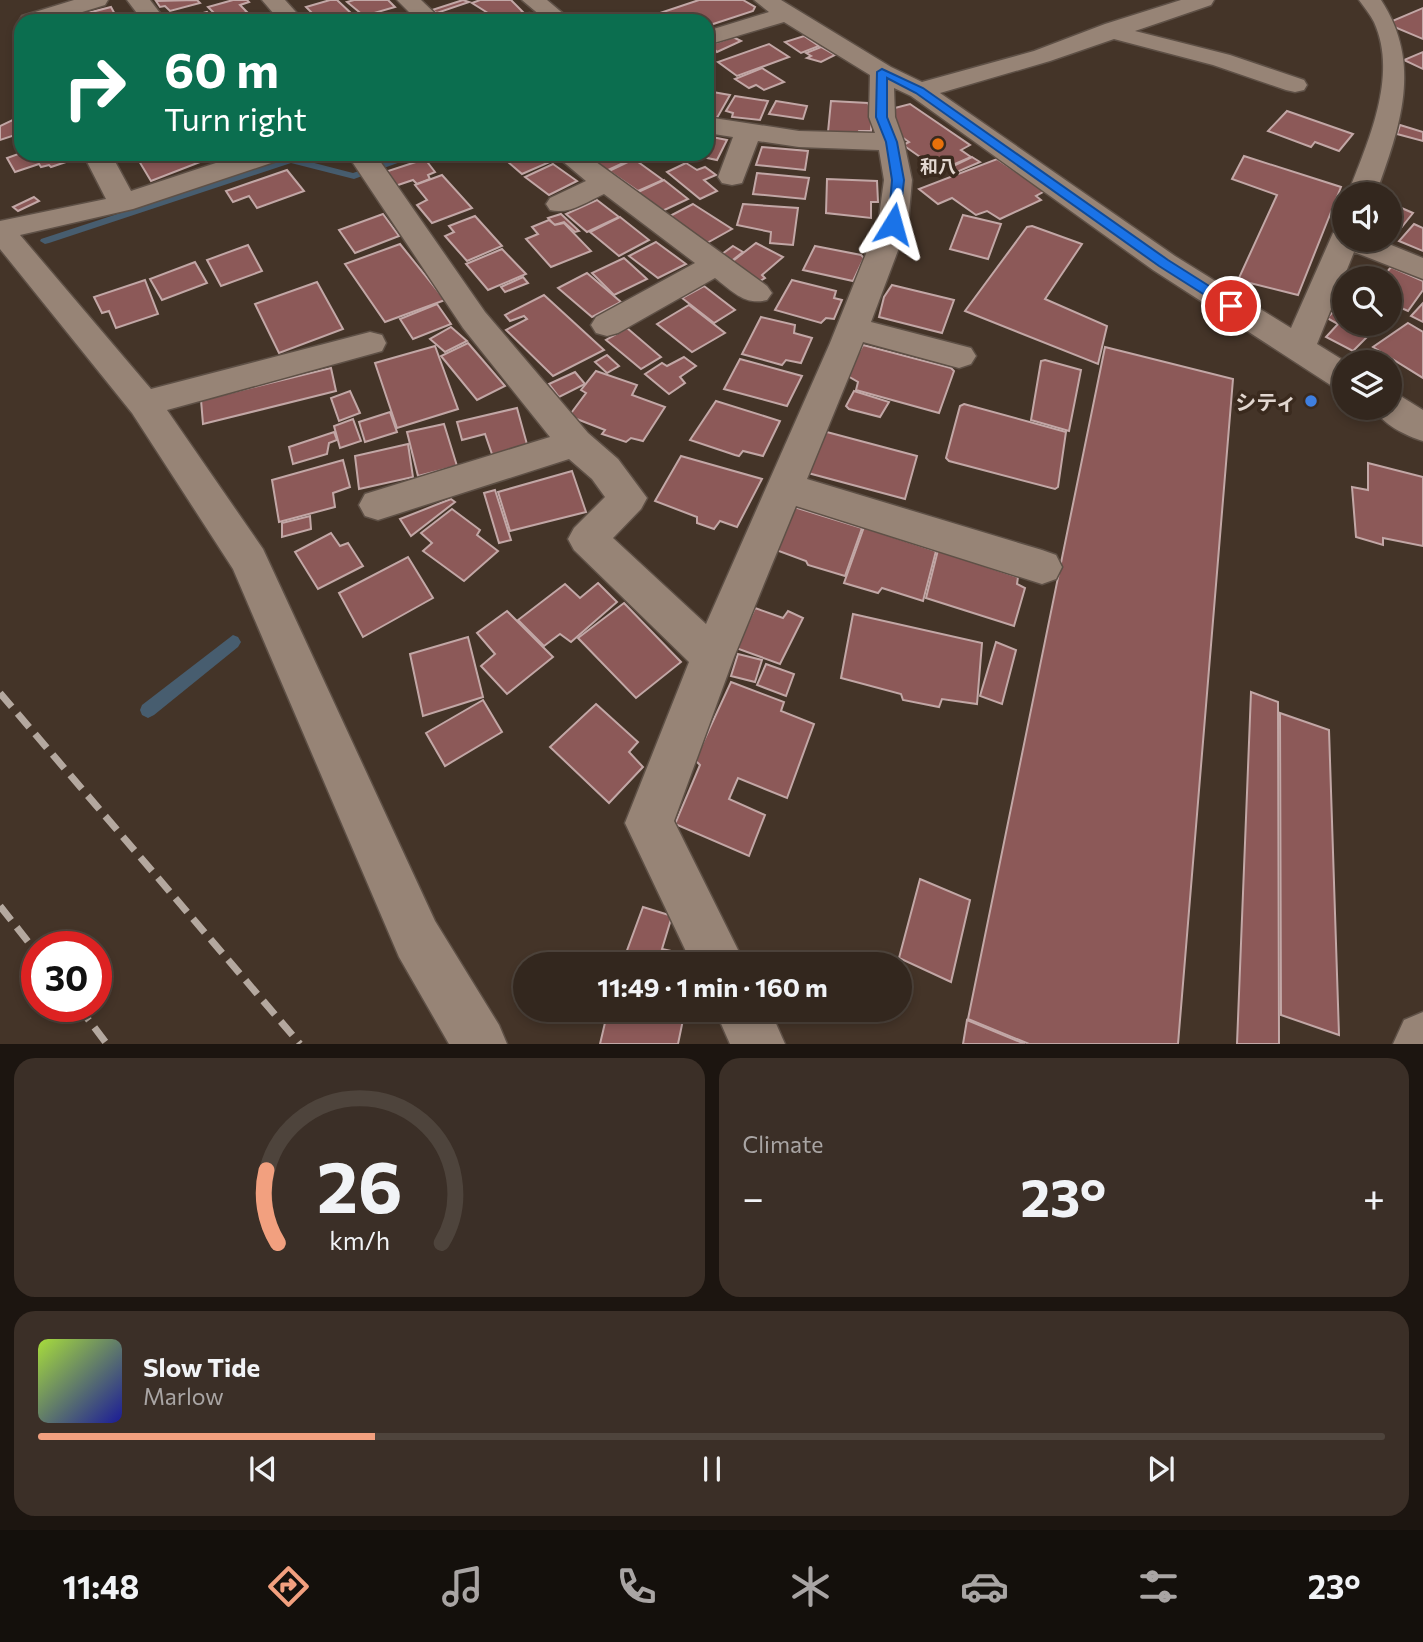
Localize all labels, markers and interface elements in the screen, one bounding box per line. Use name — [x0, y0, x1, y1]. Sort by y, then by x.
text: 60 m — [164, 38, 279, 98]
icon: right — [49, 42, 140, 133]
text: Turn right — [164, 98, 307, 138]
marker: 和八 — [930, 136, 946, 152]
place label: 和八 — [920, 155, 956, 177]
map controls — [1332, 182, 1402, 420]
button: sound — [1332, 182, 1402, 252]
position arrow — [856, 187, 930, 261]
button: search — [1332, 266, 1402, 336]
pin — [1201, 276, 1261, 336]
icon: arrive — [1212, 287, 1250, 325]
button: layers — [1332, 350, 1402, 420]
place label: シティ — [1235, 389, 1297, 414]
marker: シティ — [1303, 393, 1319, 409]
speed limit sign: 30 — [21, 931, 112, 1022]
text: 11:49 · 1 min · 160 m — [597, 971, 828, 1002]
text: Climate — [743, 1130, 824, 1158]
text: 26 — [316, 1140, 402, 1229]
text: 23° — [1020, 1164, 1106, 1228]
text: − — [743, 1173, 764, 1220]
text: + — [1363, 1173, 1385, 1220]
text: km/h — [329, 1225, 390, 1255]
text: Slow Tide — [143, 1351, 260, 1382]
text: Marlow — [143, 1382, 224, 1410]
icon: previous — [244, 1450, 282, 1488]
icon: pause — [693, 1450, 731, 1488]
icon: next — [1142, 1450, 1180, 1488]
icon: directions — [264, 1562, 313, 1611]
icon: music — [438, 1562, 487, 1611]
icon: phone — [612, 1562, 661, 1611]
icon: climate — [786, 1562, 835, 1611]
icon: car — [960, 1562, 1009, 1611]
icon: filters — [1134, 1562, 1183, 1611]
text: 11:48 — [62, 1566, 139, 1606]
text: 23° — [1308, 1566, 1361, 1606]

